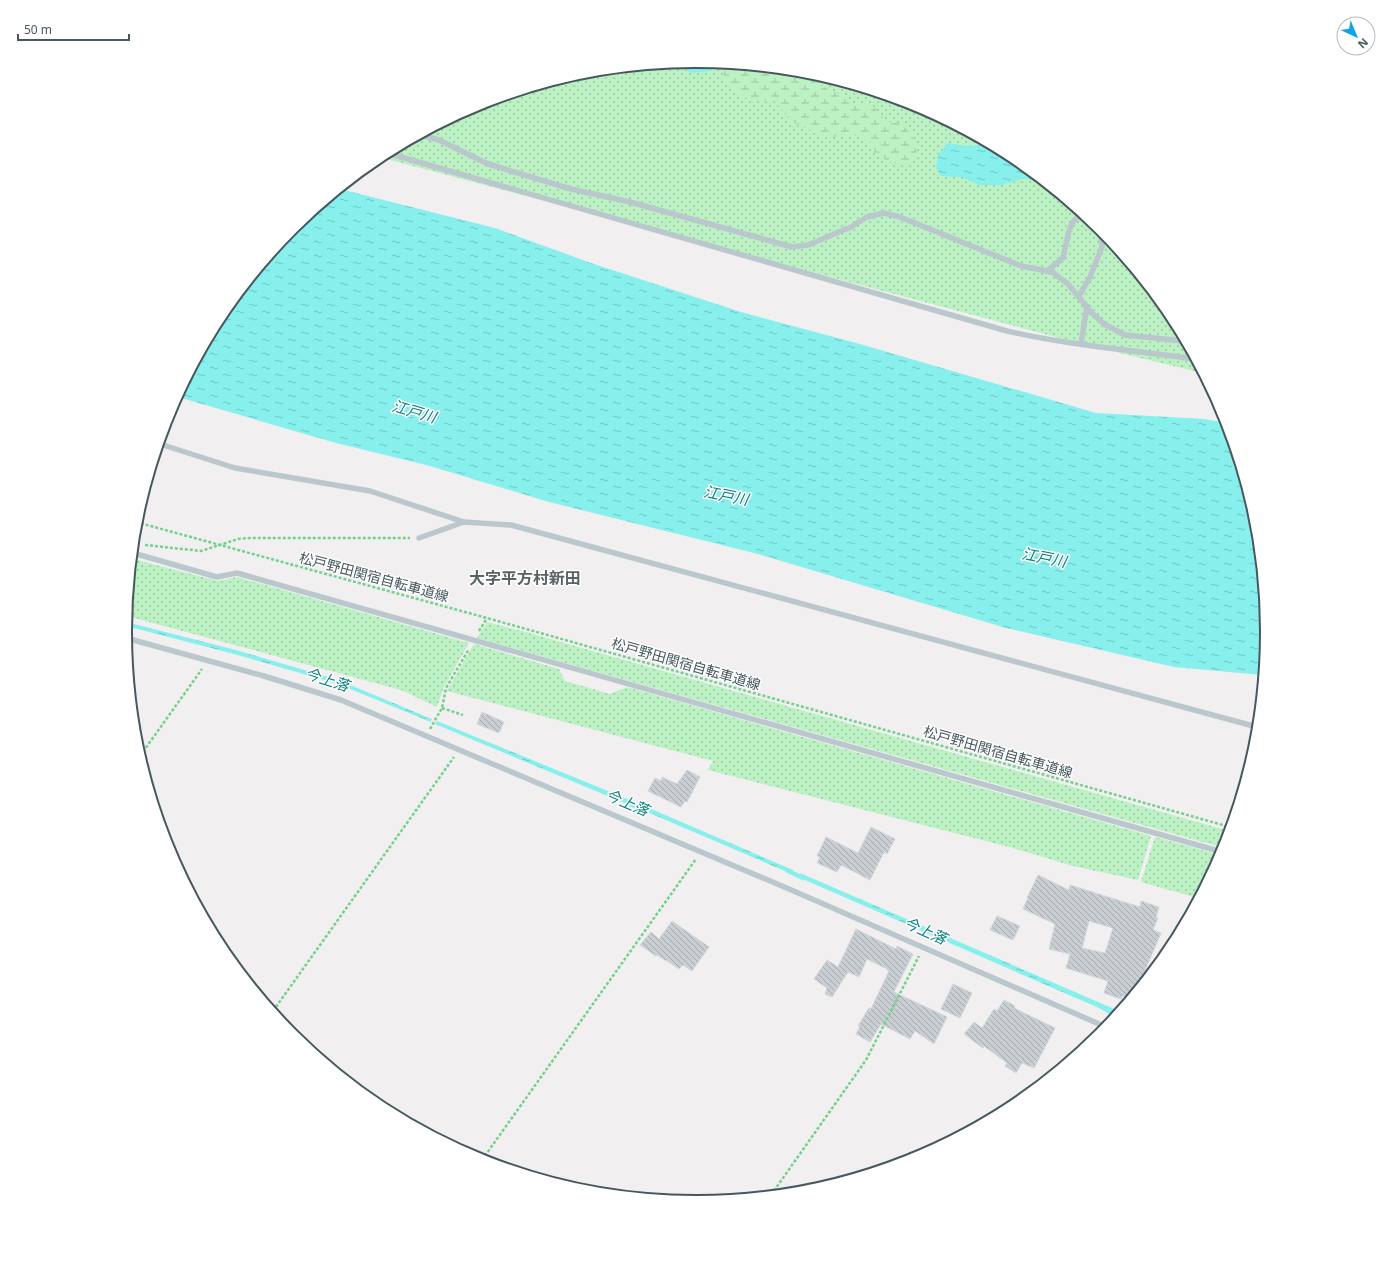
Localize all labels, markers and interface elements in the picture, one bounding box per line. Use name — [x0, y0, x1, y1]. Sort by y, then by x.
scale bar — [18, 16, 129, 42]
north arrow — [1336, 16, 1376, 56]
text: 50 m — [24, 21, 52, 38]
text: N — [1355, 35, 1372, 52]
water label: 江戸川 — [390, 395, 441, 427]
water label: 江戸川 — [702, 481, 752, 510]
water label: 江戸川 — [1020, 543, 1070, 572]
street label: 松戸野田関宿自転車道線 — [297, 547, 451, 606]
district label: 大字平方村新田 — [469, 567, 581, 589]
street label: 松戸野田関宿自転車道線 — [610, 633, 763, 694]
water label: 今上落 — [303, 663, 354, 696]
street label: 松戸野田関宿自転車道線 — [922, 721, 1075, 782]
water label: 今上落 — [603, 784, 654, 821]
water label: 今上落 — [901, 912, 952, 949]

